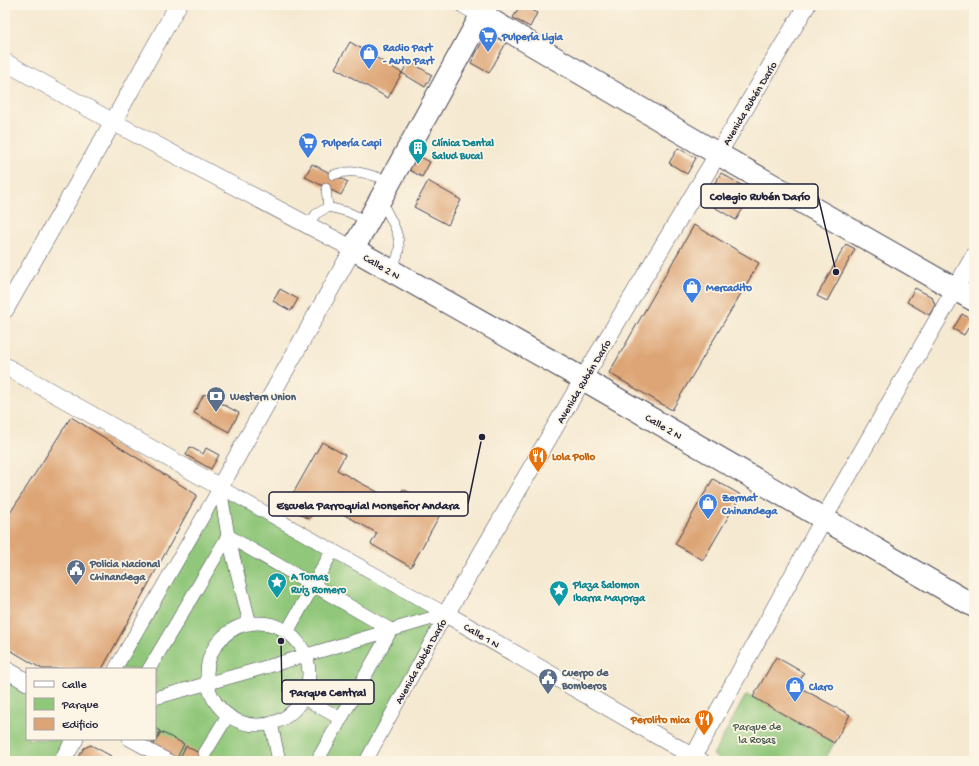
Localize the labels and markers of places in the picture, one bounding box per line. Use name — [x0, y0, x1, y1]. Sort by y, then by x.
supermarket icon: Pulpería Ligia — [477, 25, 499, 53]
place label: Pulpería Ligia — [501, 31, 564, 45]
shop icon: Radio Part - Auto Part — [358, 42, 380, 70]
place label: Radio Part - Auto Part — [382, 42, 436, 68]
supermarket icon: Pulpería Capi — [297, 131, 319, 159]
place label: Pulpería Capi — [321, 137, 382, 150]
building icon: Clínica Dental Salud Bucal — [407, 137, 429, 165]
place label: Clínica Dental Salud Bucal — [431, 137, 495, 163]
callout: Colegio Rubén Darío — [701, 184, 818, 208]
shop icon: Mercadito — [681, 276, 703, 304]
place label: Mercadito — [706, 282, 752, 295]
bank icon: Western Union — [205, 385, 227, 413]
place label: Western Union — [229, 391, 297, 404]
restaurant icon: Lola Pollo — [527, 445, 549, 473]
place label: Lola Pollo — [552, 452, 595, 464]
callout: Escuela Parroquial Monseñor Andara — [269, 492, 468, 516]
shop icon: Zermat Chinandega — [697, 492, 719, 520]
place label: Zermat Chinandega — [721, 492, 778, 519]
public building icon: Policia Nacional Chinandega — [65, 558, 87, 586]
place label: Policia Nacional Chinandega — [89, 559, 161, 585]
place icon: A Tomas Ruiz Romero — [266, 571, 288, 599]
place label: A Tomas Ruiz Romero — [290, 572, 347, 597]
place icon: Plaza Salomon Ibarra Mayorga — [548, 579, 570, 607]
place label: Plaza Salomon Ibarra Mayorga — [572, 580, 646, 606]
public building icon: Cuerpo de Bomberos — [537, 667, 559, 695]
place label: Cuerpo de Bomberos — [561, 668, 610, 693]
shop icon: Claro — [784, 675, 806, 703]
callout: Parque Central — [282, 680, 374, 704]
place label: Claro — [808, 682, 833, 694]
restaurant icon: Perolito mica — [693, 708, 715, 736]
place label: Perolito mica — [630, 714, 691, 727]

